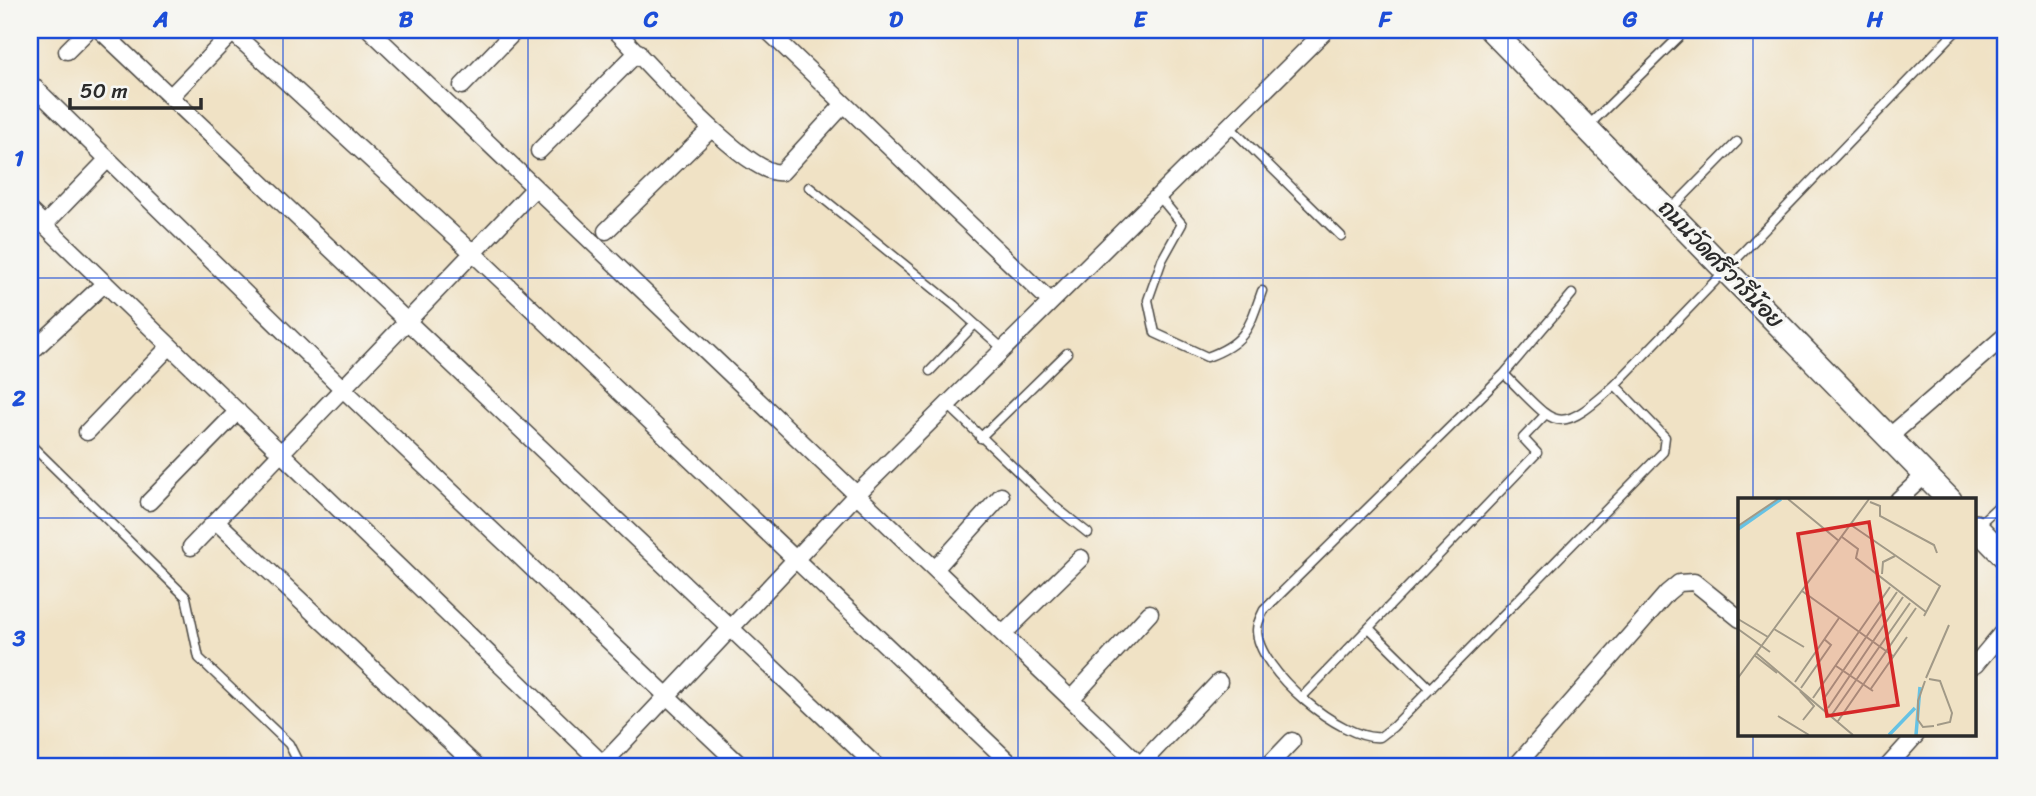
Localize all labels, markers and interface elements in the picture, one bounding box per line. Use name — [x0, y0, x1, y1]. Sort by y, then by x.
text: A — [152, 0, 169, 40]
text: B — [399, 0, 414, 40]
text: C — [643, 0, 659, 40]
text: D — [889, 0, 904, 40]
text: E — [1134, 0, 1149, 40]
text: F — [1378, 0, 1393, 40]
text: G — [1622, 0, 1638, 40]
text: H — [1866, 0, 1884, 40]
scale bar — [70, 66, 201, 110]
text: 50 m — [80, 72, 128, 110]
text: 1 — [14, 138, 24, 179]
street label: ถนนวัดศรีวารีน้อย — [1648, 189, 1795, 339]
text: 2 — [11, 378, 26, 419]
inset map — [1738, 498, 1976, 736]
text: 3 — [12, 618, 26, 659]

